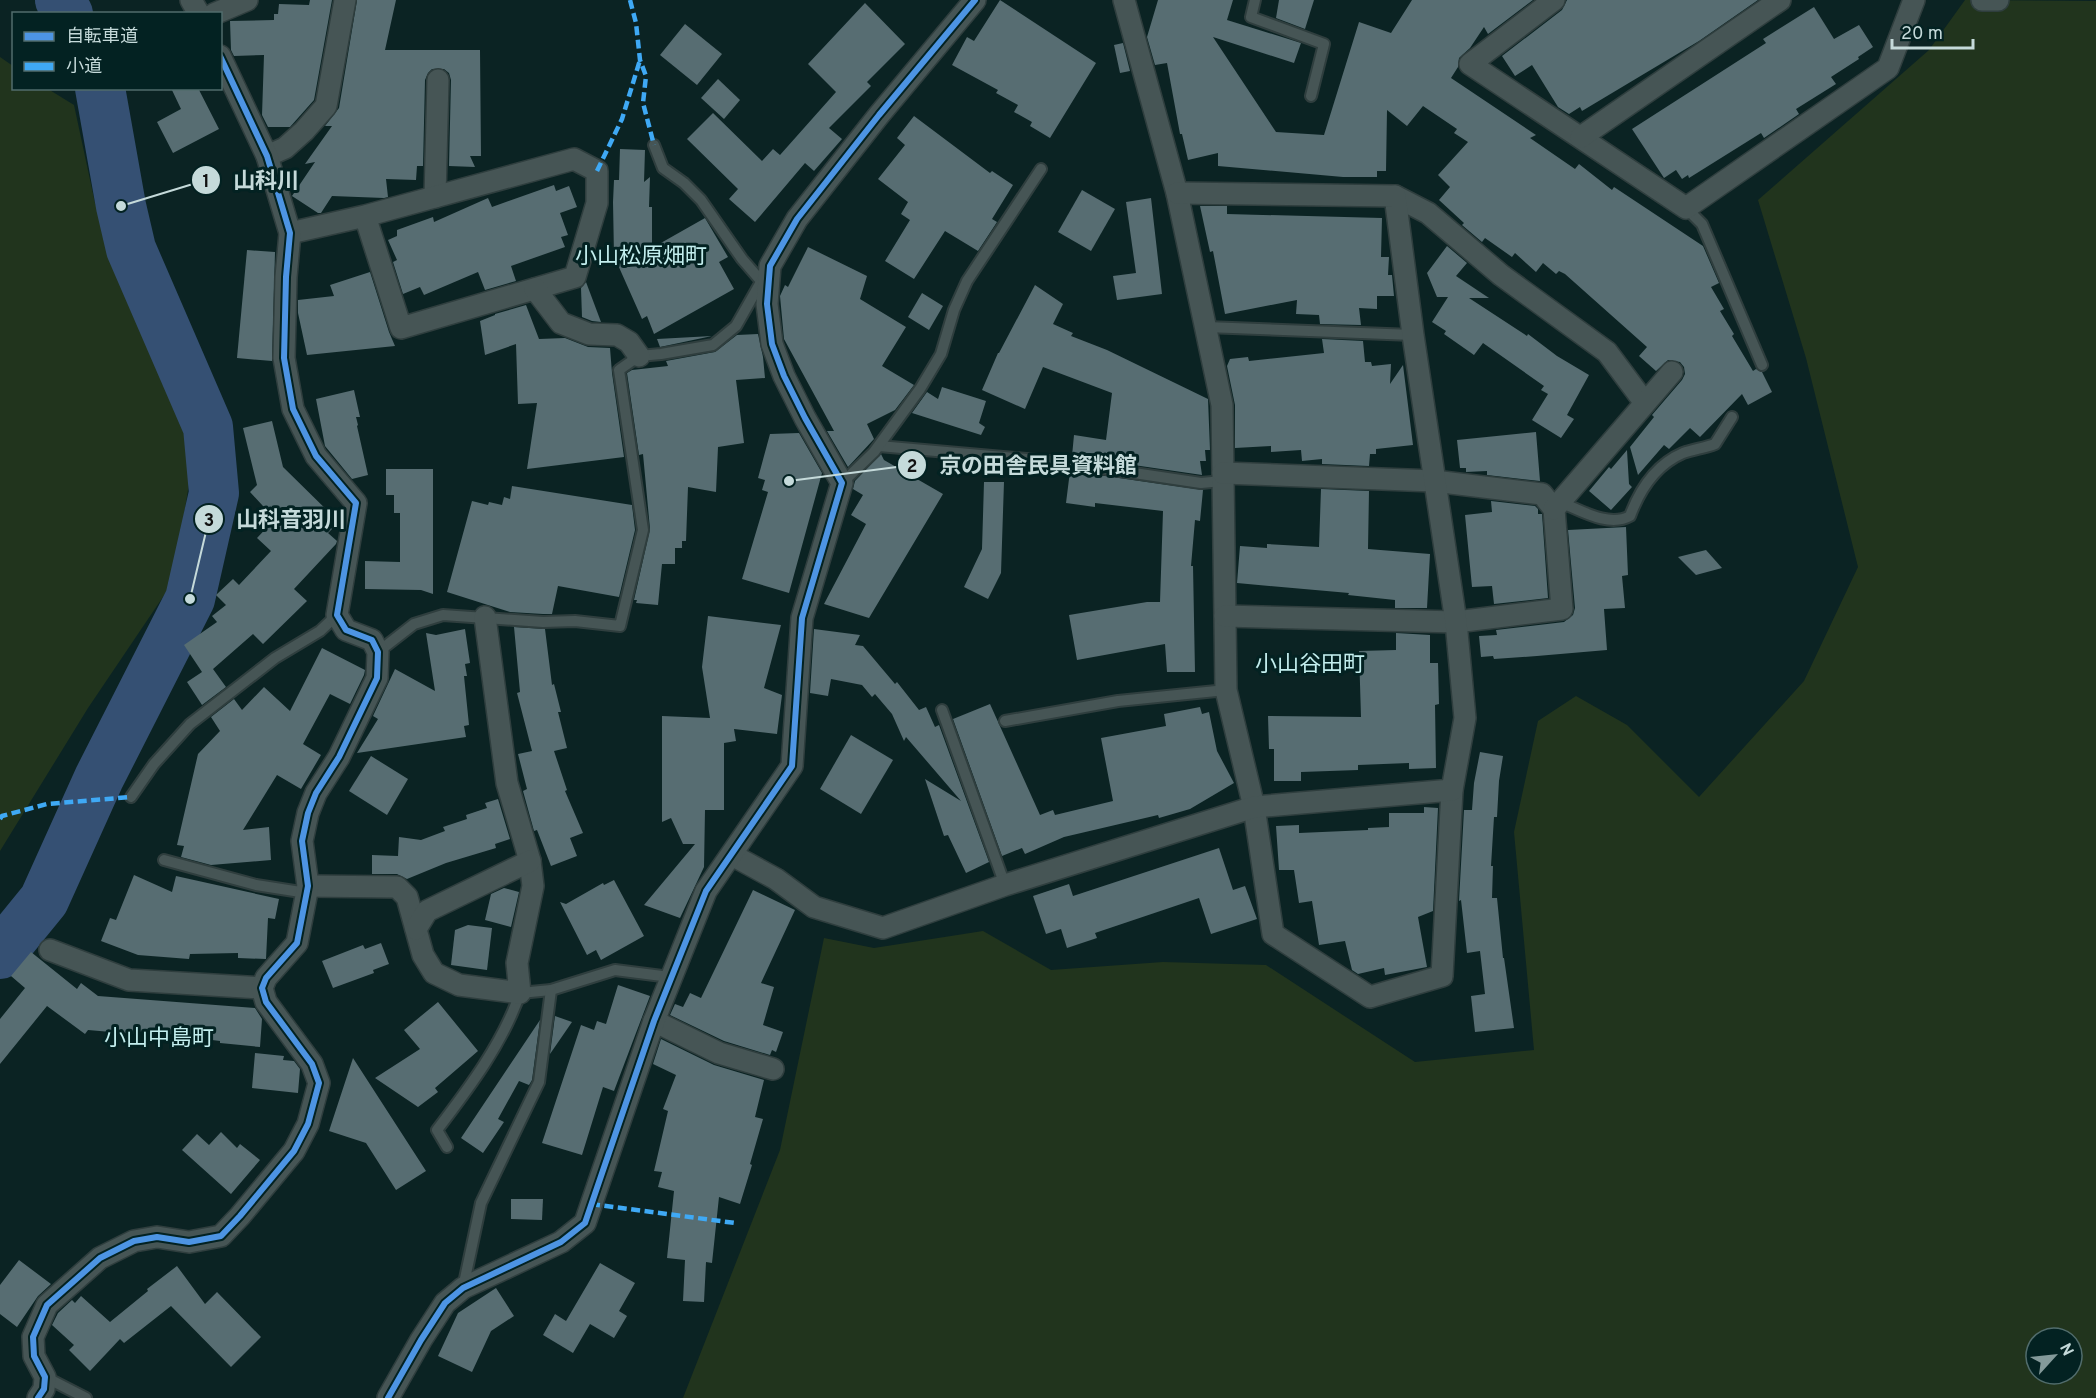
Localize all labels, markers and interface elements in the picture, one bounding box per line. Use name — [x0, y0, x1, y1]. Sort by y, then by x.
legend — [12, 12, 222, 90]
scale bar — [1892, 12, 1973, 50]
text: 20 m — [1901, 23, 1943, 46]
text: 自転車道 — [66, 26, 138, 49]
text: 小道 — [66, 56, 102, 79]
callout: 山科川 — [191, 160, 311, 200]
text: 山科川 — [233, 169, 299, 196]
text: 1 — [202, 171, 210, 194]
district label: 小山松原畑町 — [575, 244, 707, 271]
callout: 京の田舎民具資料館 — [897, 445, 1149, 485]
text: 京の田舎民具資料館 — [939, 454, 1137, 481]
text: 2 — [906, 456, 918, 479]
callout: 山科音羽川 — [194, 499, 358, 539]
text: 山科音羽川 — [236, 508, 346, 535]
text: 3 — [204, 510, 214, 533]
district label: 小山谷田町 — [1255, 652, 1365, 679]
district label: 小山中島町 — [104, 1026, 214, 1053]
north arrow — [2024, 1326, 2084, 1386]
text: N — [2054, 1340, 2077, 1360]

